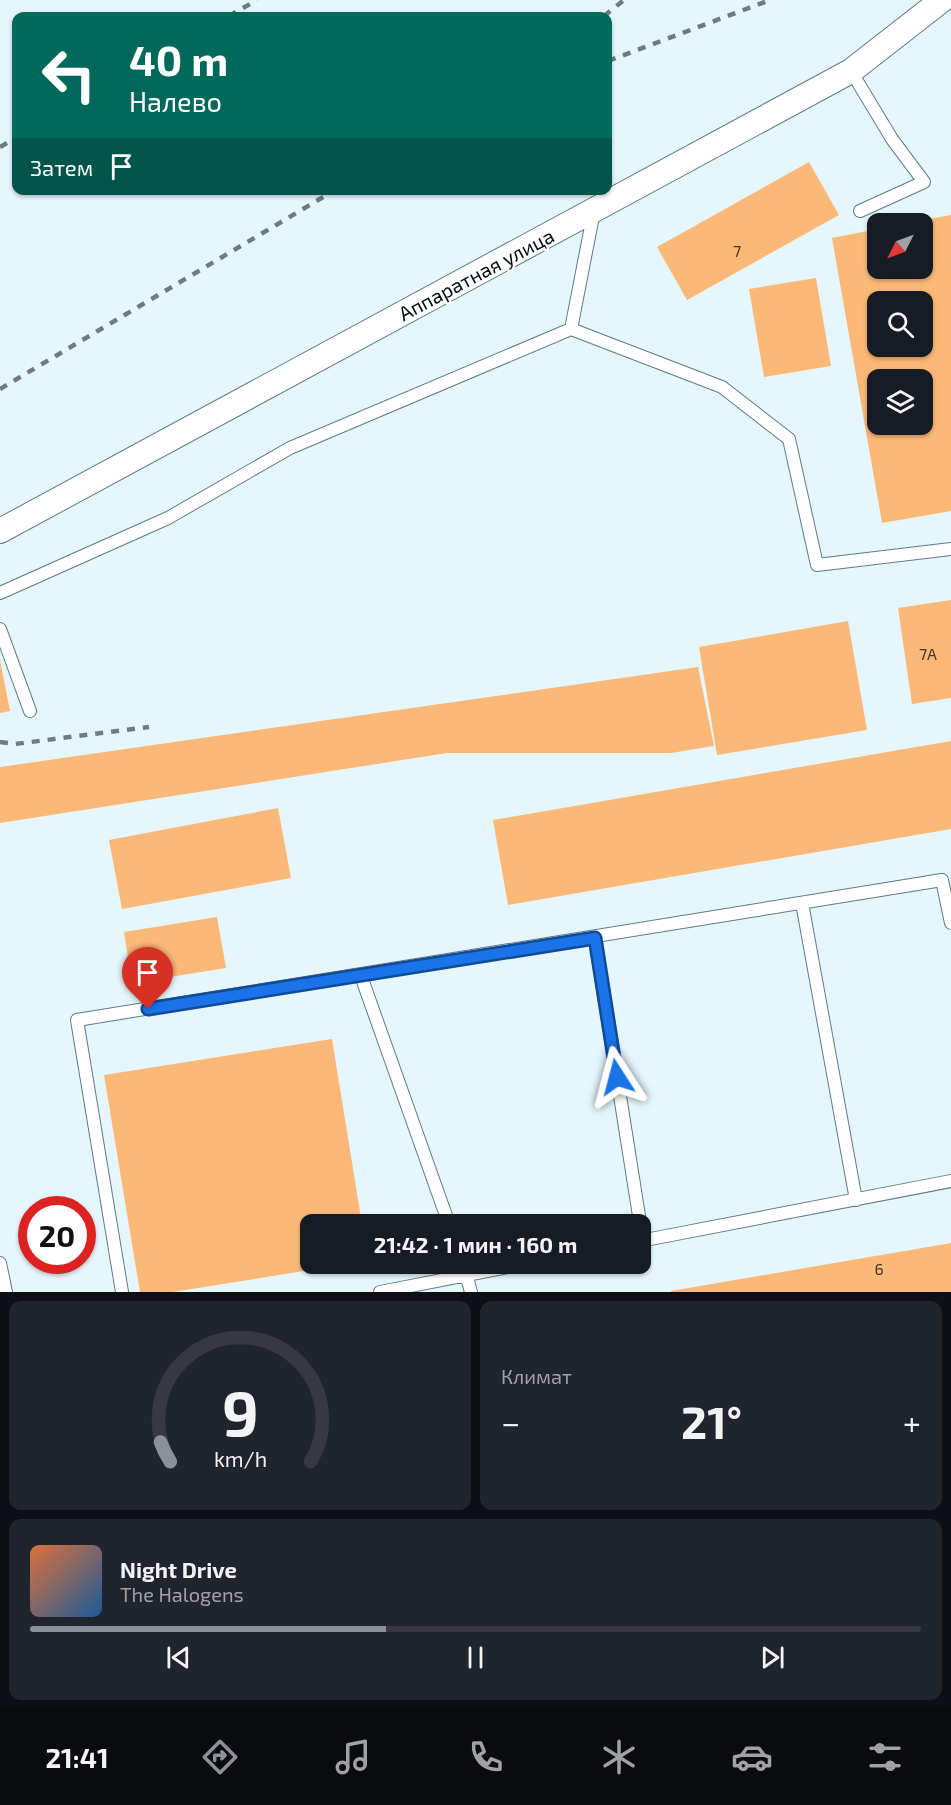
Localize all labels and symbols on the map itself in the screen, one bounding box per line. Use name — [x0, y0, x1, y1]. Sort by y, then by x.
north arrow — [867, 213, 933, 279]
street label: Аппаратная улица — [394, 223, 558, 326]
house number: 7 — [733, 241, 741, 260]
house number: 7А — [919, 644, 937, 663]
pin — [122, 947, 173, 1009]
position arrow — [585, 1045, 649, 1109]
speed limit sign: 20 — [18, 1196, 96, 1274]
house number: 6 — [874, 1259, 884, 1278]

